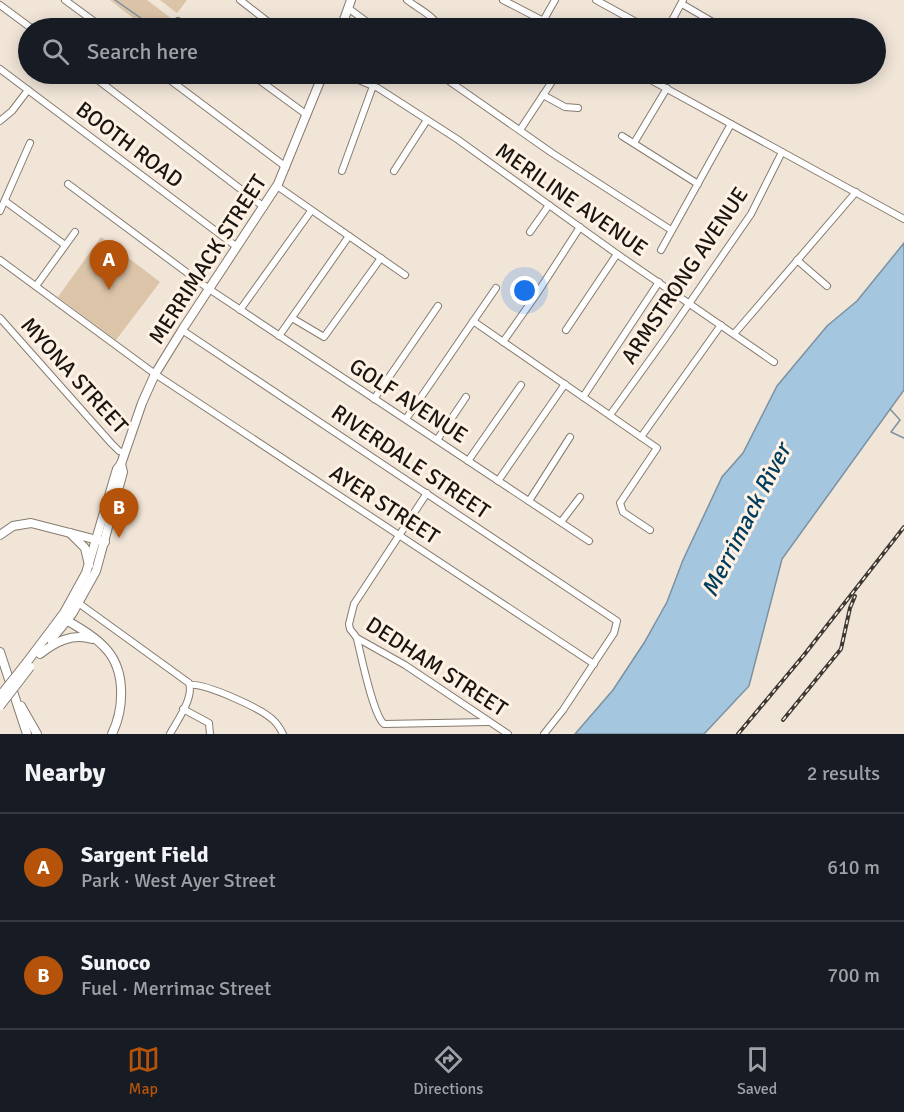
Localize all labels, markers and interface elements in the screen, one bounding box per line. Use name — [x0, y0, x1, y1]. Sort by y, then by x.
search box — [18, 18, 886, 84]
icon: search — [39, 35, 72, 68]
text: Search here — [87, 38, 198, 65]
street label: BOOTH ROAD — [71, 95, 188, 193]
street label: MERILINE AVENUE — [490, 137, 653, 262]
street label: MERRIMACK STREET — [143, 169, 272, 349]
street label: ARMSTRONG AVENUE — [615, 182, 754, 369]
pin: A — [90, 240, 128, 290]
your location — [510, 276, 539, 305]
street label: MYONA STREET — [15, 312, 134, 439]
street label: GOLF AVENUE — [344, 352, 473, 449]
street label: RIVERDALE STREET — [326, 398, 495, 525]
water label: Merrimack River — [695, 436, 799, 602]
street label: AYER STREET — [325, 459, 445, 550]
pin: B — [100, 488, 138, 538]
street label: DEDHAM STREET — [361, 611, 513, 722]
text: Nearby — [24, 757, 105, 789]
text: 2 results — [807, 761, 880, 786]
text: Sargent Field — [81, 841, 209, 868]
text: A — [37, 855, 50, 880]
text: 610 m — [827, 855, 880, 880]
text: Park · West Ayer Street — [81, 868, 276, 893]
text: Sunoco — [81, 949, 151, 976]
text: B — [37, 963, 50, 988]
text: 700 m — [827, 963, 880, 988]
text: Fuel · Merrimac Street — [81, 976, 271, 1001]
tab: Map — [127, 1043, 160, 1099]
tab: Directions — [413, 1043, 483, 1099]
tab: Saved — [737, 1043, 777, 1099]

